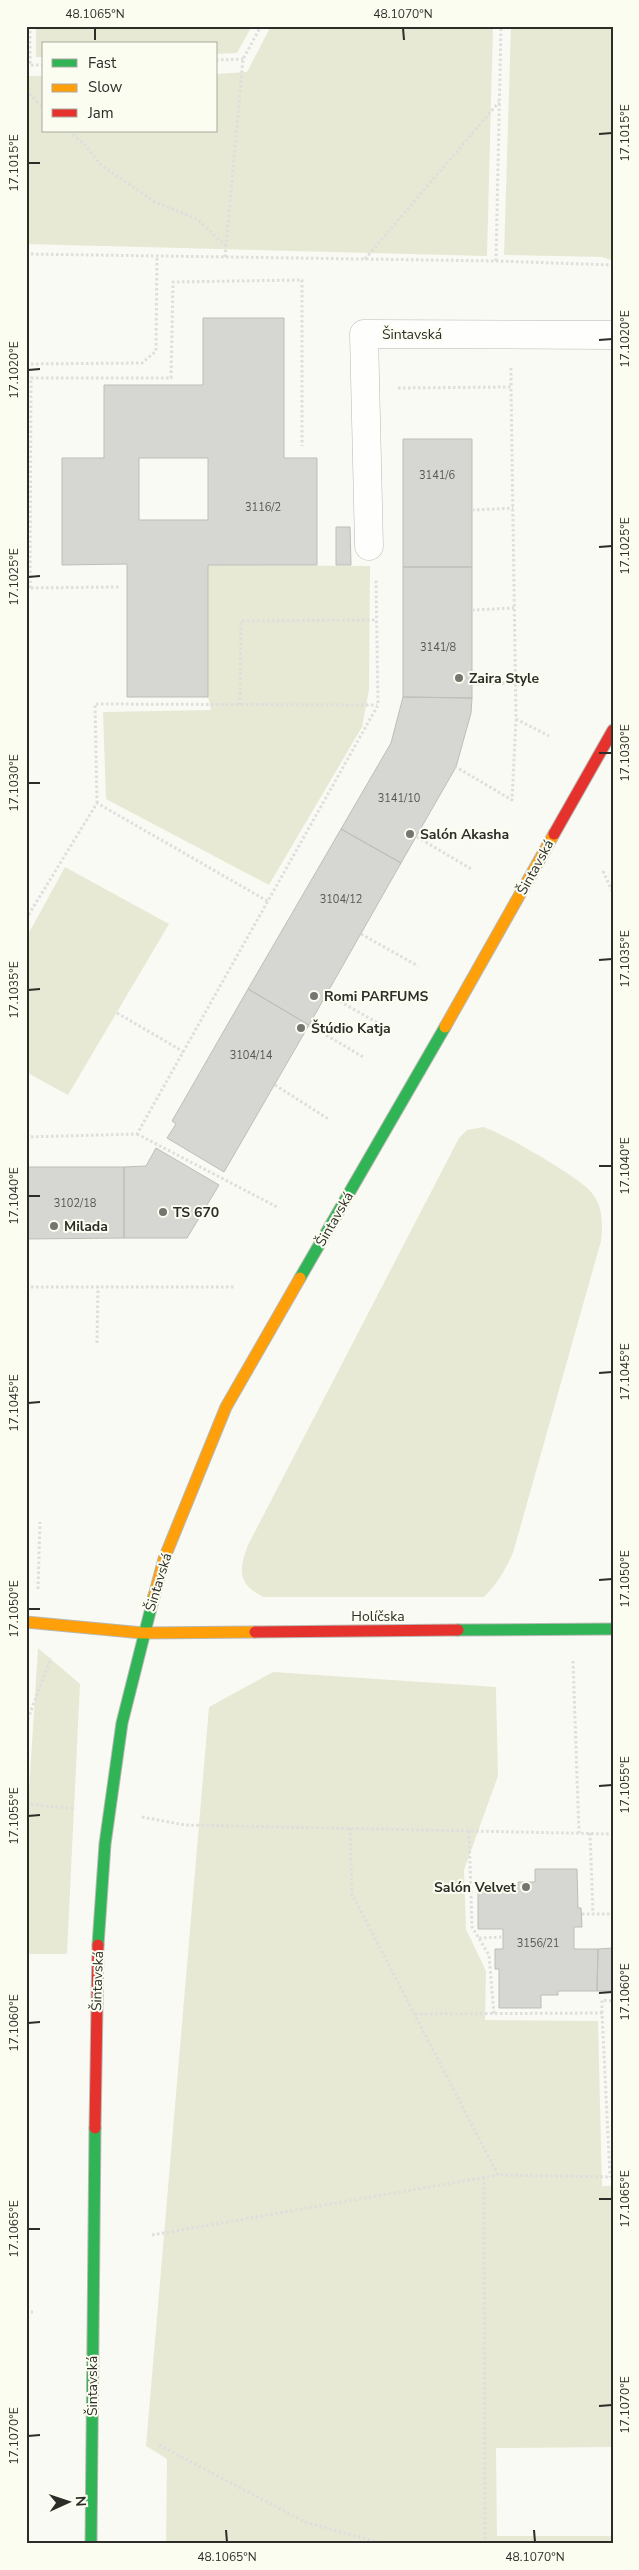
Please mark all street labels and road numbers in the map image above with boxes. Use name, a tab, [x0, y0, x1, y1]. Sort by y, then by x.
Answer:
street label: Šintavská	[382, 325, 442, 344]
street label: Šintavská	[513, 836, 558, 898]
street label: Šintavská	[311, 1188, 358, 1250]
street label: Šintavská	[141, 1551, 176, 1614]
street label: Holíčska	[351, 1607, 405, 1626]
street label: Šintavská	[87, 1951, 108, 2011]
street label: Šintavská	[83, 2356, 102, 2416]

